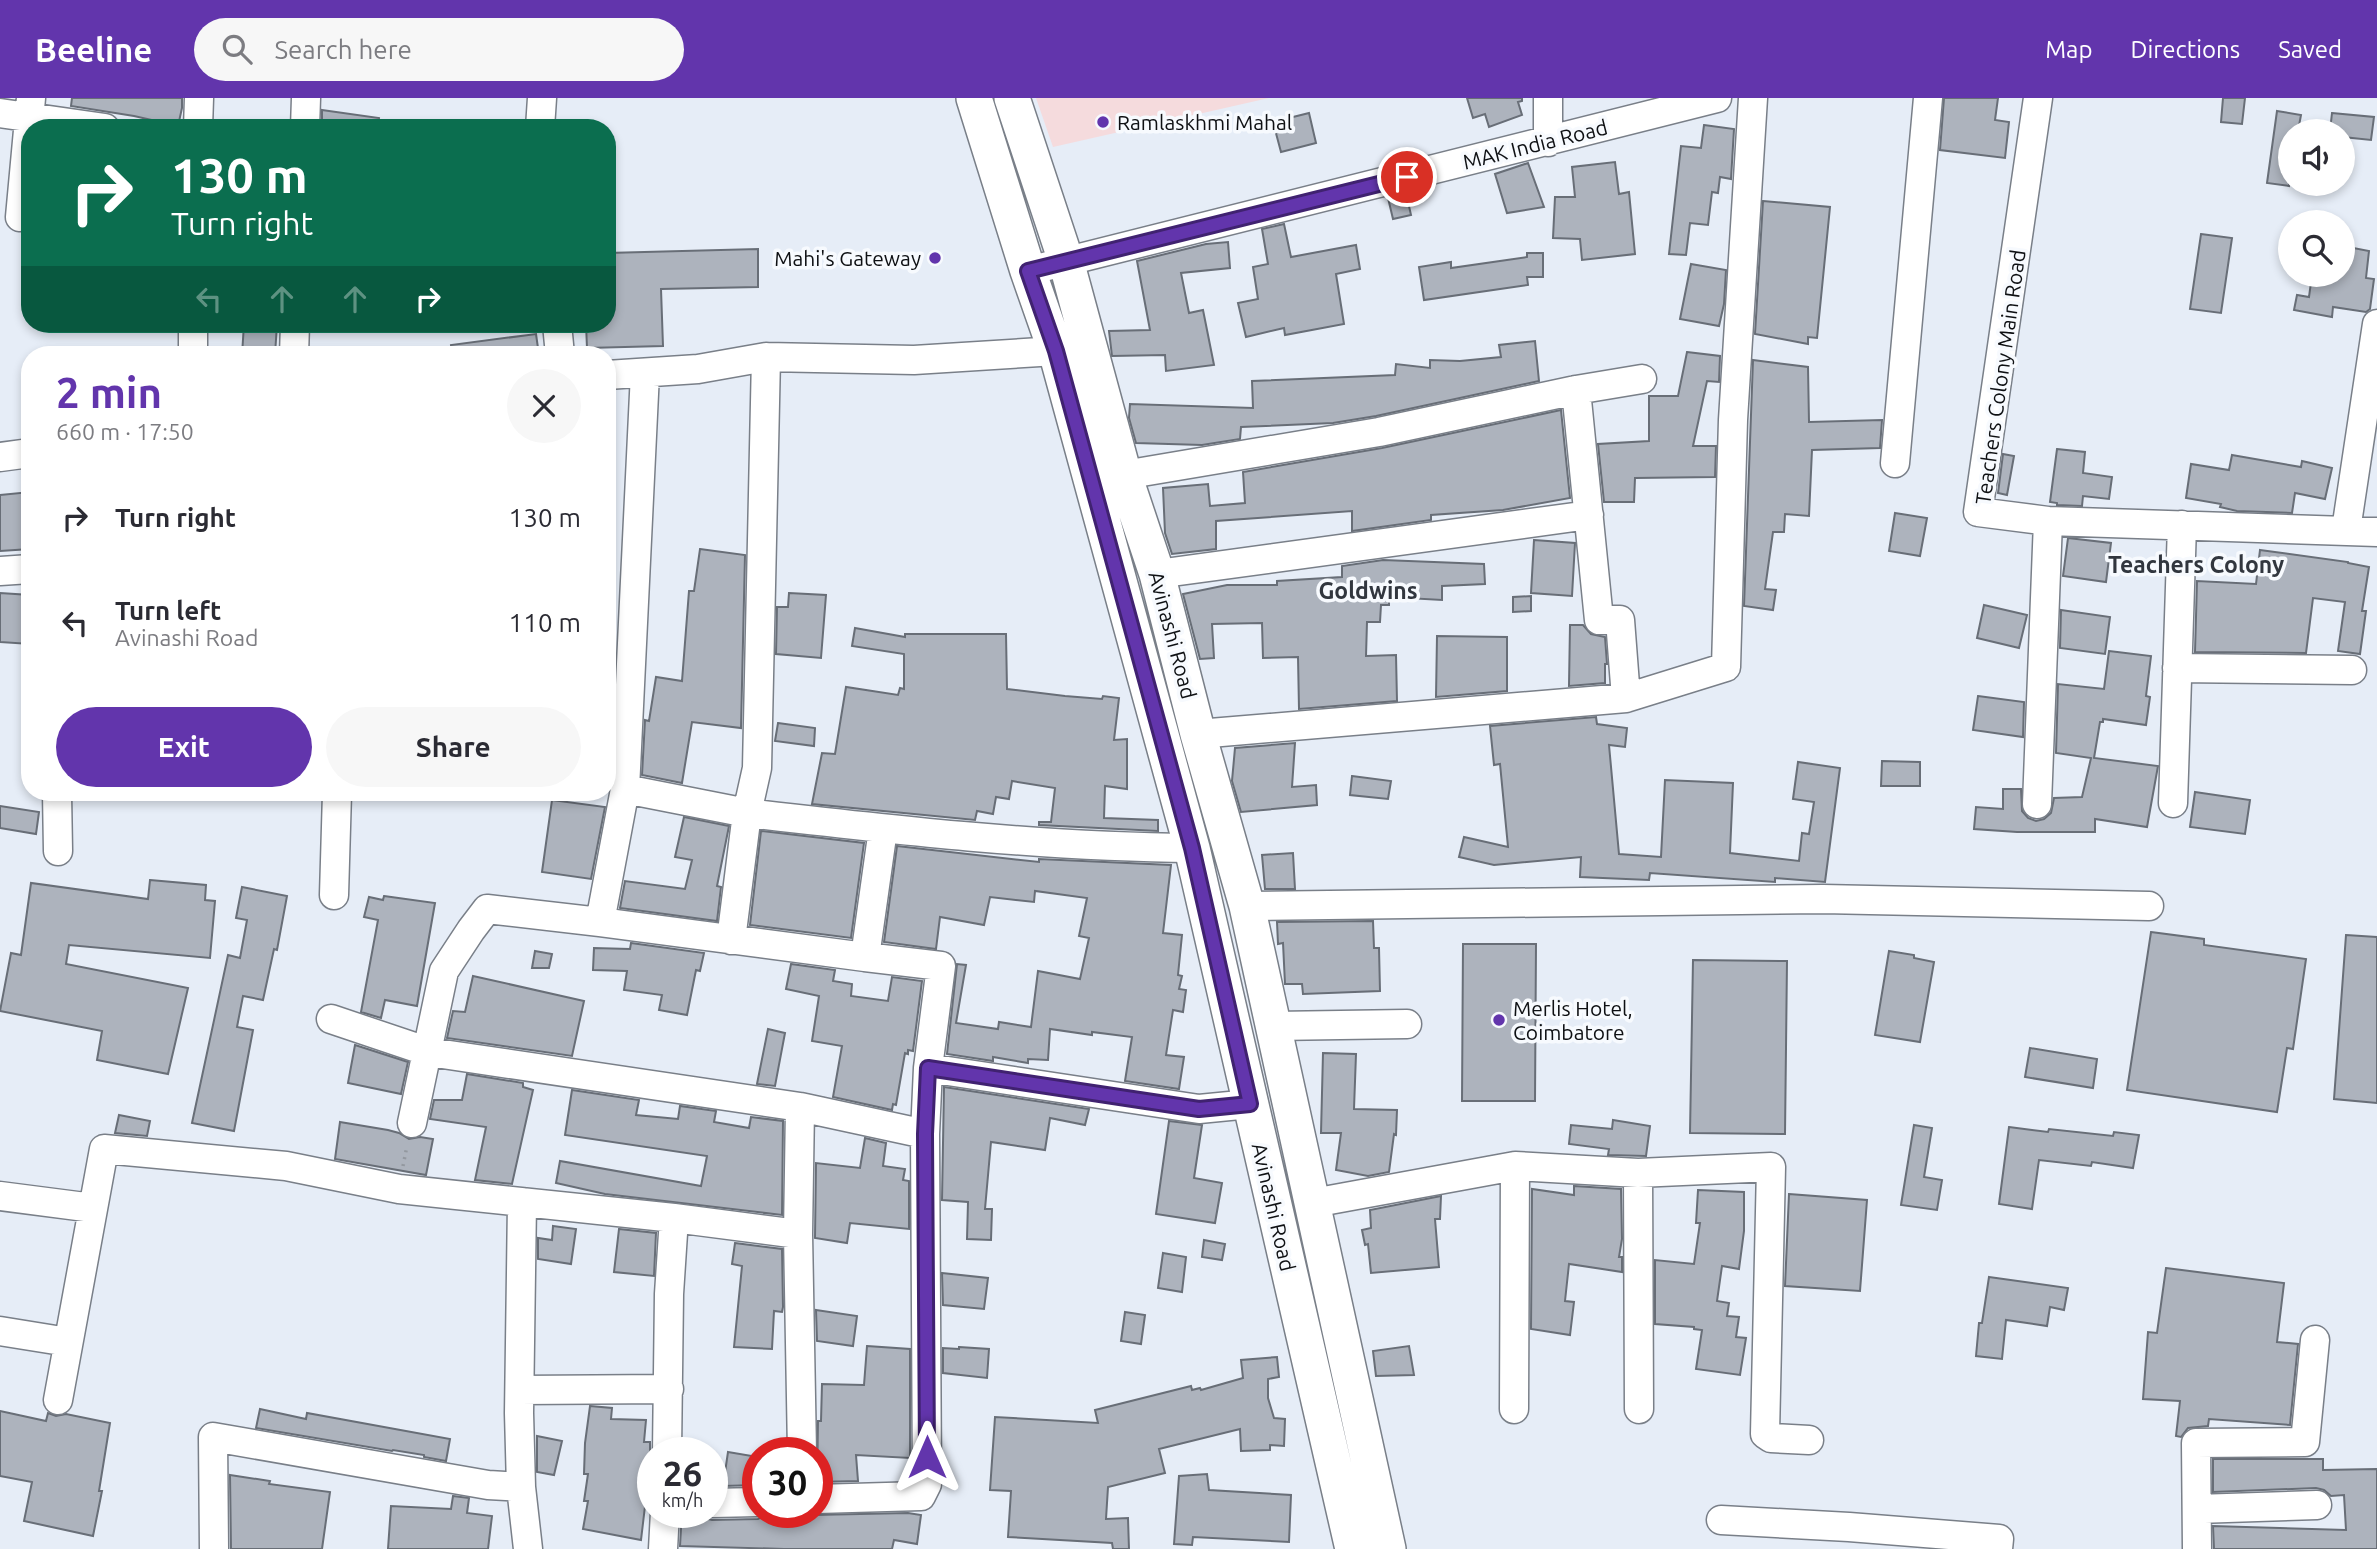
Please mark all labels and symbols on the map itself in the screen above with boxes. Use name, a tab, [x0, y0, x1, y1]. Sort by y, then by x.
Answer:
place label: Ramlaskhmi Mahal	[1117, 110, 1292, 134]
marker: Ramlaskhmi Mahal	[1095, 114, 1111, 130]
street label: MAK India Road	[1460, 114, 1610, 174]
pin	[1377, 147, 1437, 207]
place label: Mahi's Gateway	[774, 246, 921, 270]
street label: Teachers Colony Main Road	[1970, 248, 2030, 506]
marker: Mahi's Gateway	[927, 250, 943, 266]
district label: Teachers Colony	[2108, 552, 2284, 577]
street label: Avinashi Road	[1144, 569, 1202, 701]
district label: Goldwins	[1318, 578, 1418, 603]
place label: Merlis Hotel, Coimbatore	[1513, 996, 1633, 1044]
marker: Merlis Hotel, Coimbatore	[1491, 1012, 1507, 1028]
street label: Avinashi Road	[1248, 1141, 1300, 1273]
position arrow	[890, 1420, 964, 1494]
speed limit sign: 30	[742, 1437, 833, 1528]

